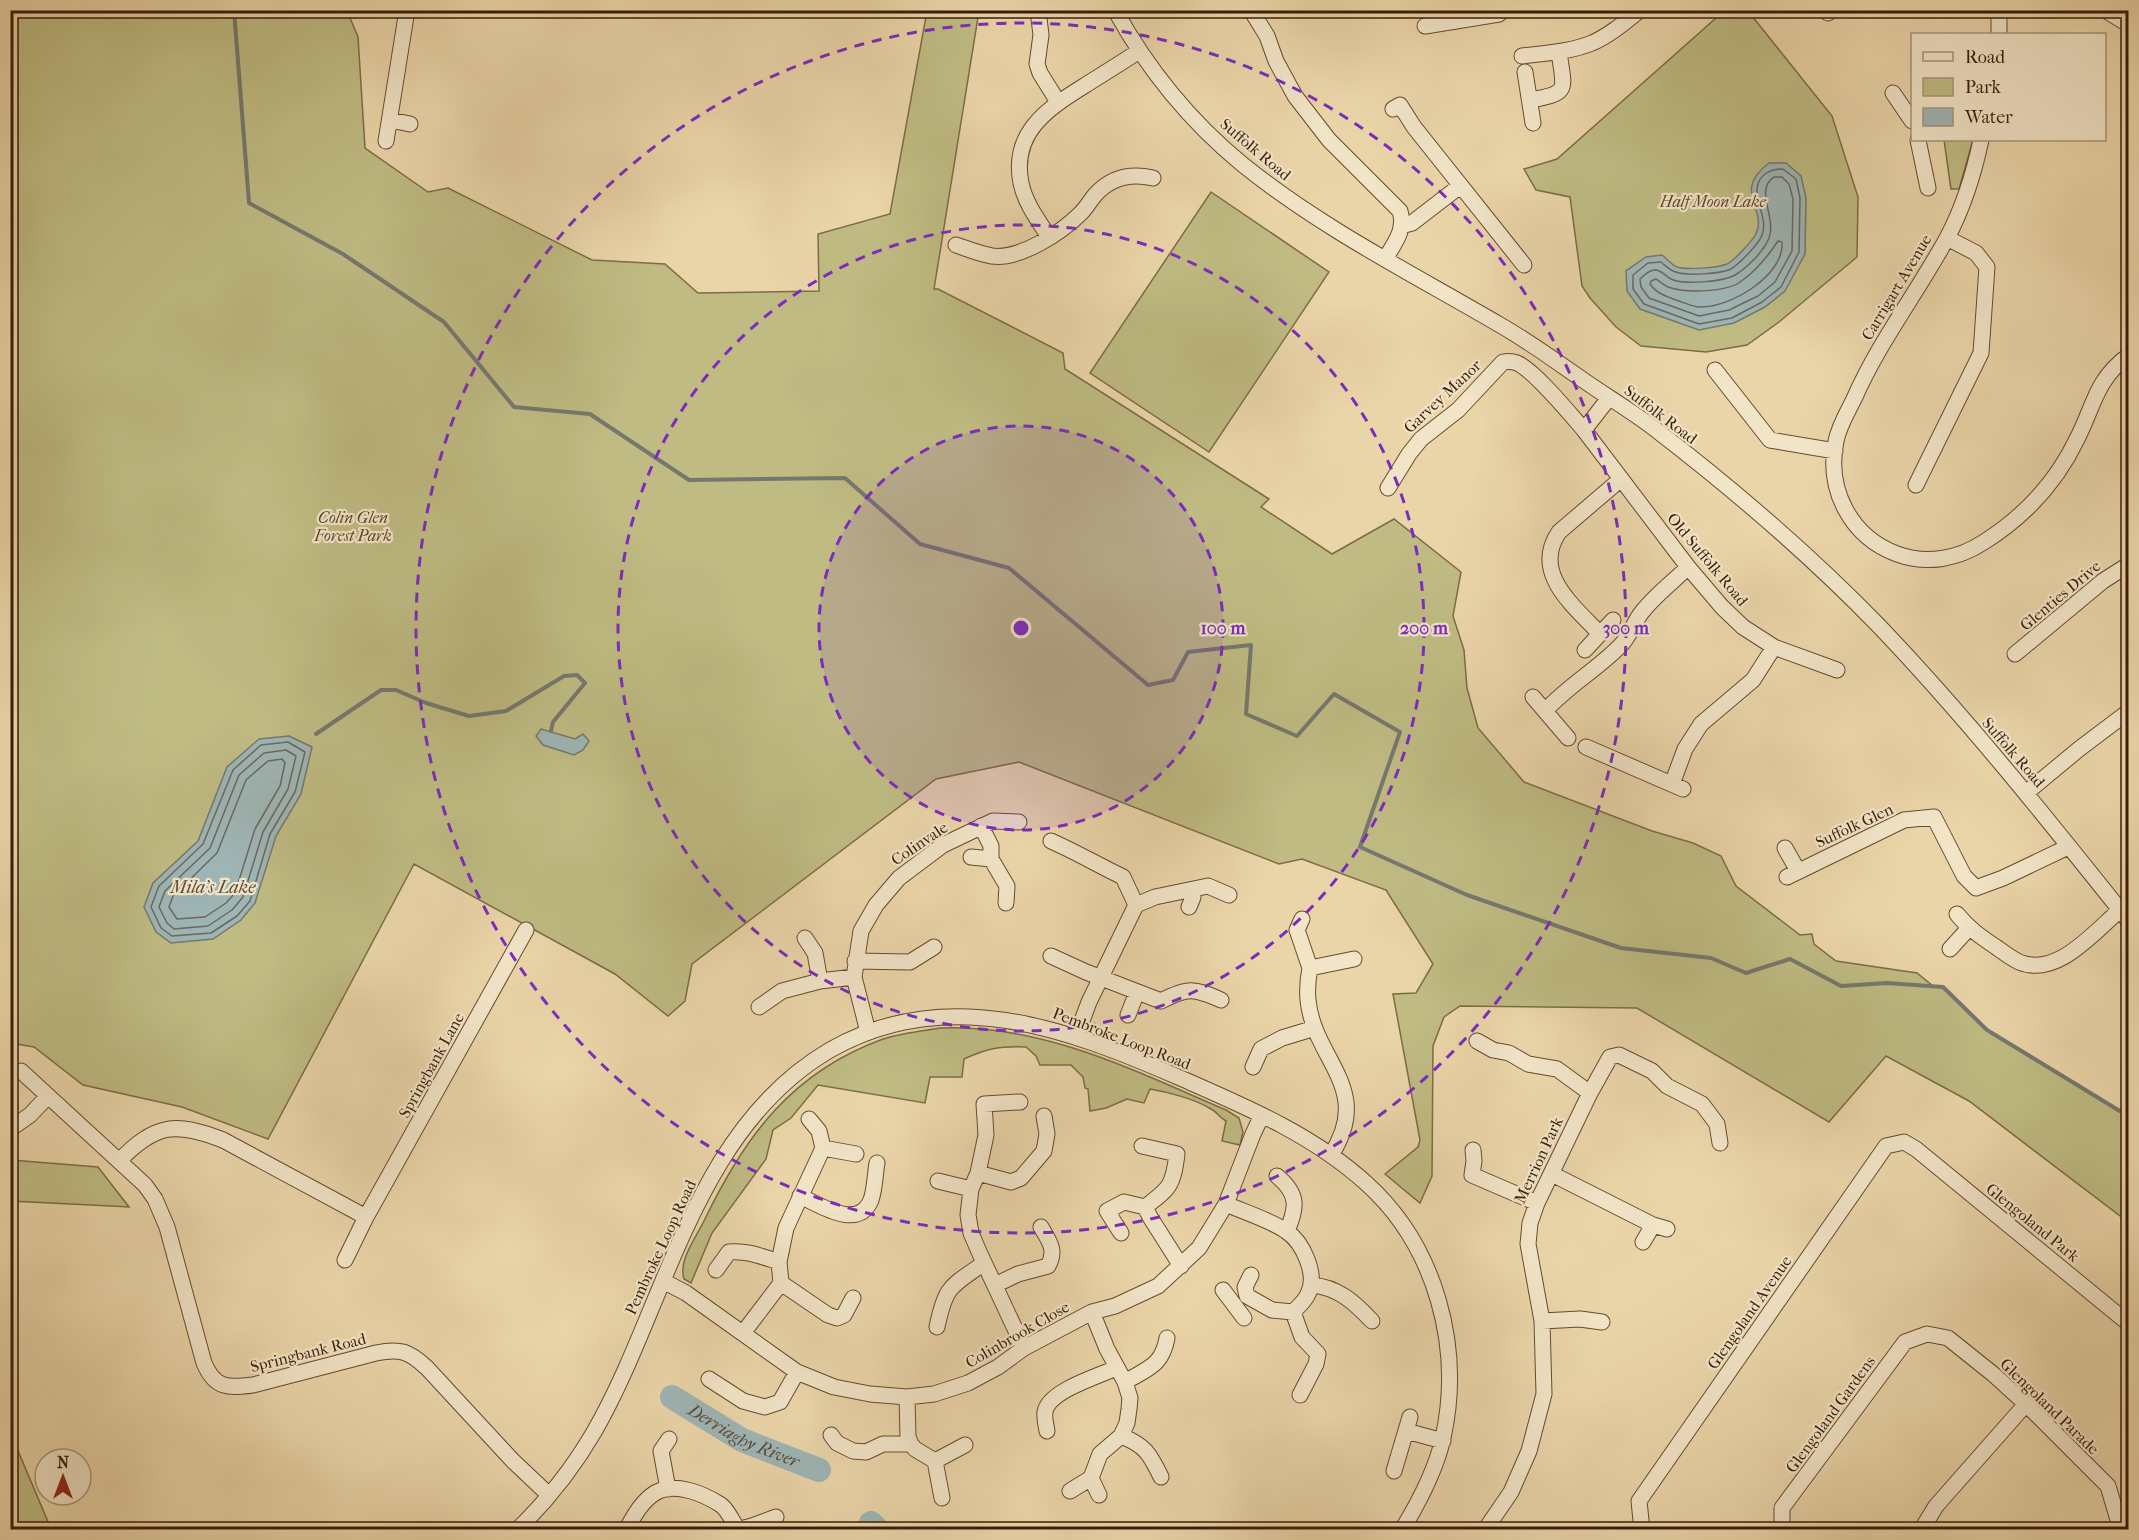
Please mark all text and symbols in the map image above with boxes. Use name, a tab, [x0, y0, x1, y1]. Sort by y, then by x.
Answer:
legend	[1911, 33, 2106, 141]
text: Road	[1965, 47, 2005, 68]
text: Park	[1965, 77, 2002, 98]
text: Water	[1964, 107, 2013, 128]
street label: Suffolk Road	[1216, 114, 1295, 185]
park label: Half Moon Lake	[1659, 192, 1767, 211]
street label: Carrigart Avenue	[1857, 231, 1936, 344]
street label: Garvey Manor	[1400, 356, 1485, 437]
street label: Suffolk Road	[1620, 381, 1701, 448]
park label: Colin Glen Forest Park	[313, 508, 392, 545]
street label: Old Suffolk Road	[1663, 509, 1752, 610]
street label: Glenties Drive	[2016, 556, 2105, 635]
centre of rings	[1011, 618, 1031, 638]
text: 100 m	[1200, 618, 1247, 639]
text: 200 m	[1400, 618, 1449, 639]
text: 300 m	[1603, 618, 1650, 639]
street label: Suffolk Road	[1978, 713, 2049, 791]
street label: Suffolk Glen	[1812, 799, 1897, 852]
street label: Colinvale	[887, 817, 951, 869]
water label: Mila's Lake	[169, 877, 256, 898]
street label: Pembroke Loop Road	[1050, 1003, 1194, 1074]
street label: Springbank Lane	[395, 1009, 468, 1121]
street label: Merrion Park	[1510, 1113, 1567, 1206]
street label: Pembroke Loop Road	[621, 1177, 700, 1318]
street label: Glengoland Park	[1982, 1179, 2084, 1266]
street label: Glengoland Avenue	[1703, 1252, 1796, 1373]
street label: Colinbrook Close	[962, 1297, 1073, 1372]
street label: Springbank Road	[248, 1329, 368, 1376]
street label: Glengoland Gardens	[1782, 1352, 1879, 1476]
street label: Glengoland Parade	[1996, 1354, 2103, 1458]
water label: Derriaghy River	[683, 1399, 804, 1473]
north arrow	[33, 1447, 93, 1507]
text: N	[57, 1453, 70, 1472]

